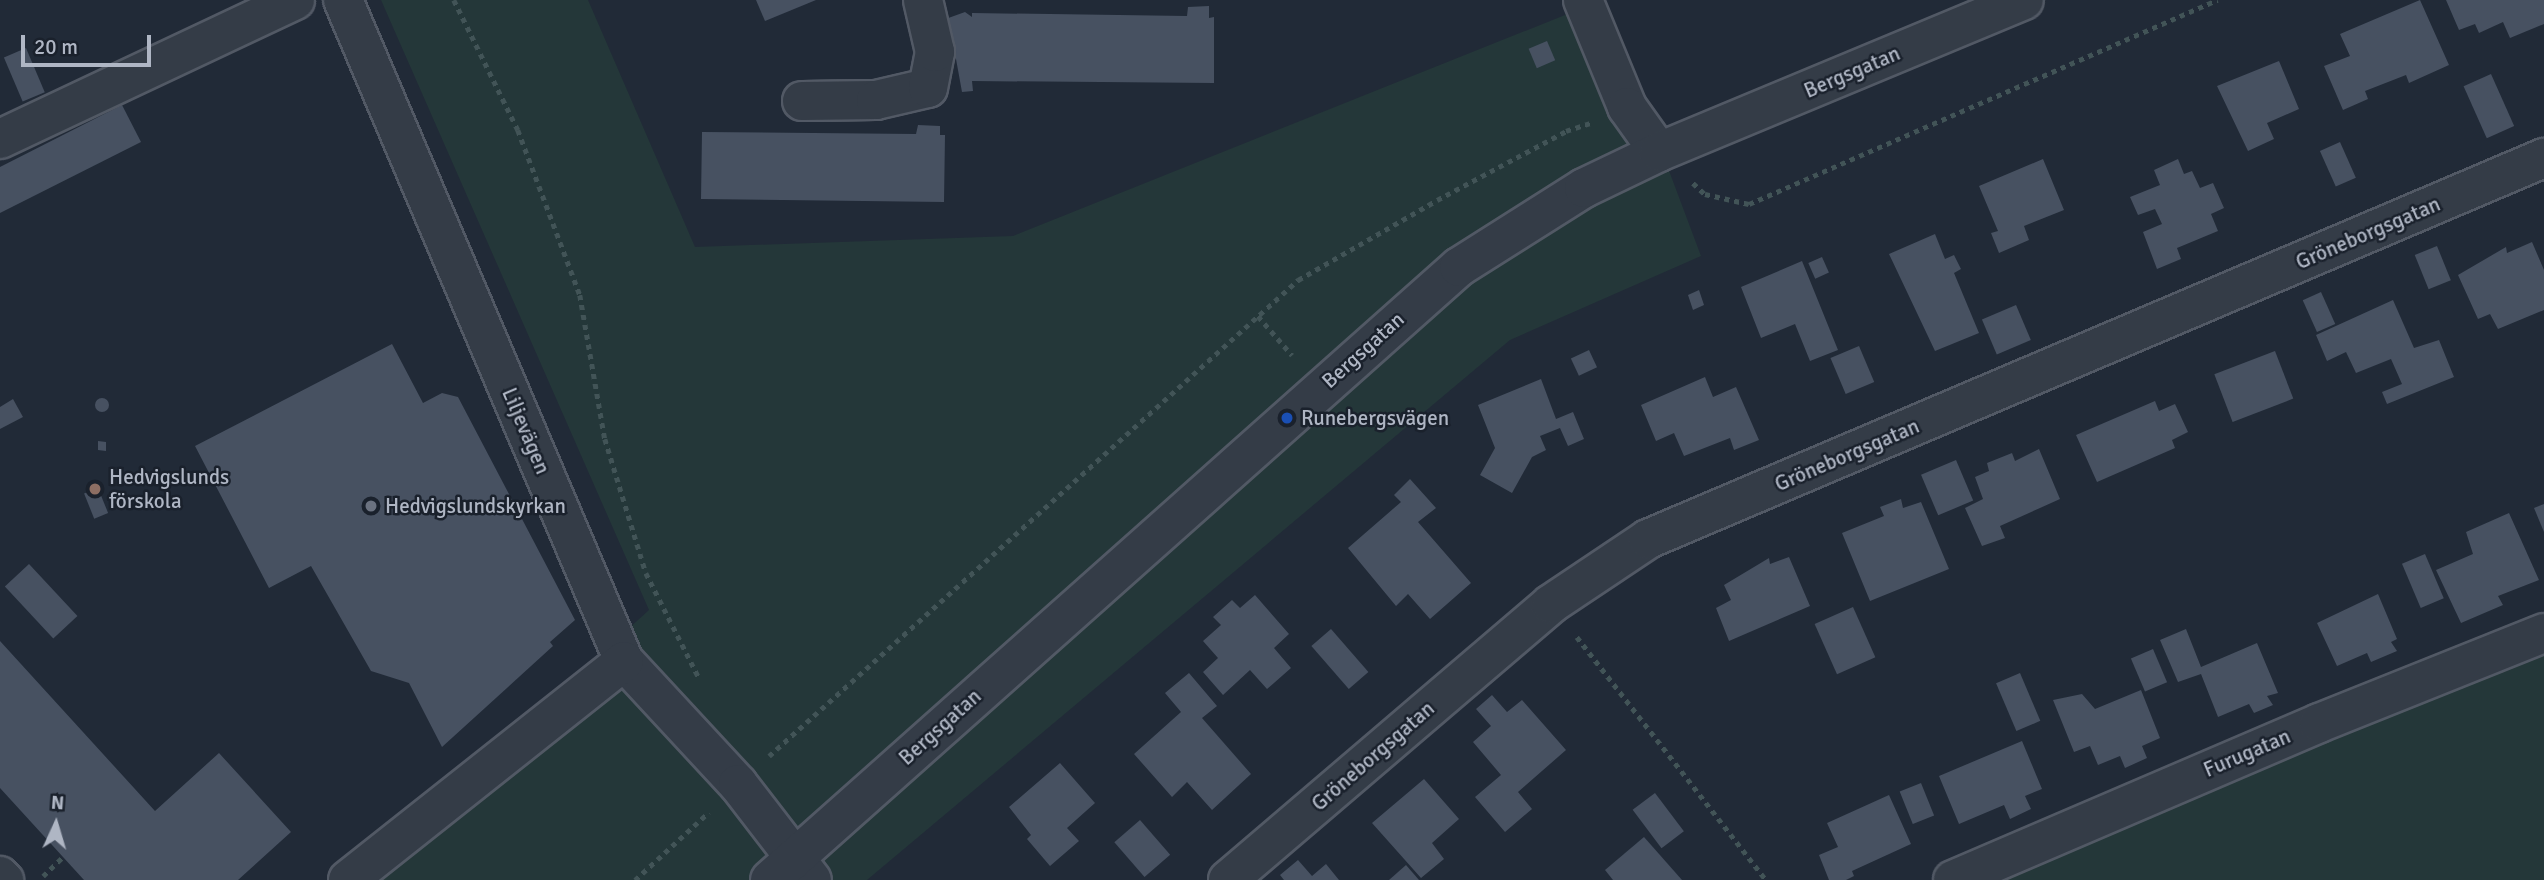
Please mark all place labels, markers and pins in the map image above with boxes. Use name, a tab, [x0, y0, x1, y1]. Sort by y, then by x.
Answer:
place label: Runebergsvägen	[1301, 405, 1449, 431]
marker: Runebergsvägen	[1279, 410, 1295, 426]
place label: Hedvigslunds förskola	[109, 464, 229, 514]
marker: Hedvigslunds förskola	[87, 481, 103, 497]
place label: Hedvigslundskyrkan	[385, 493, 566, 519]
marker: Hedvigslundskyrkan	[363, 498, 379, 514]

